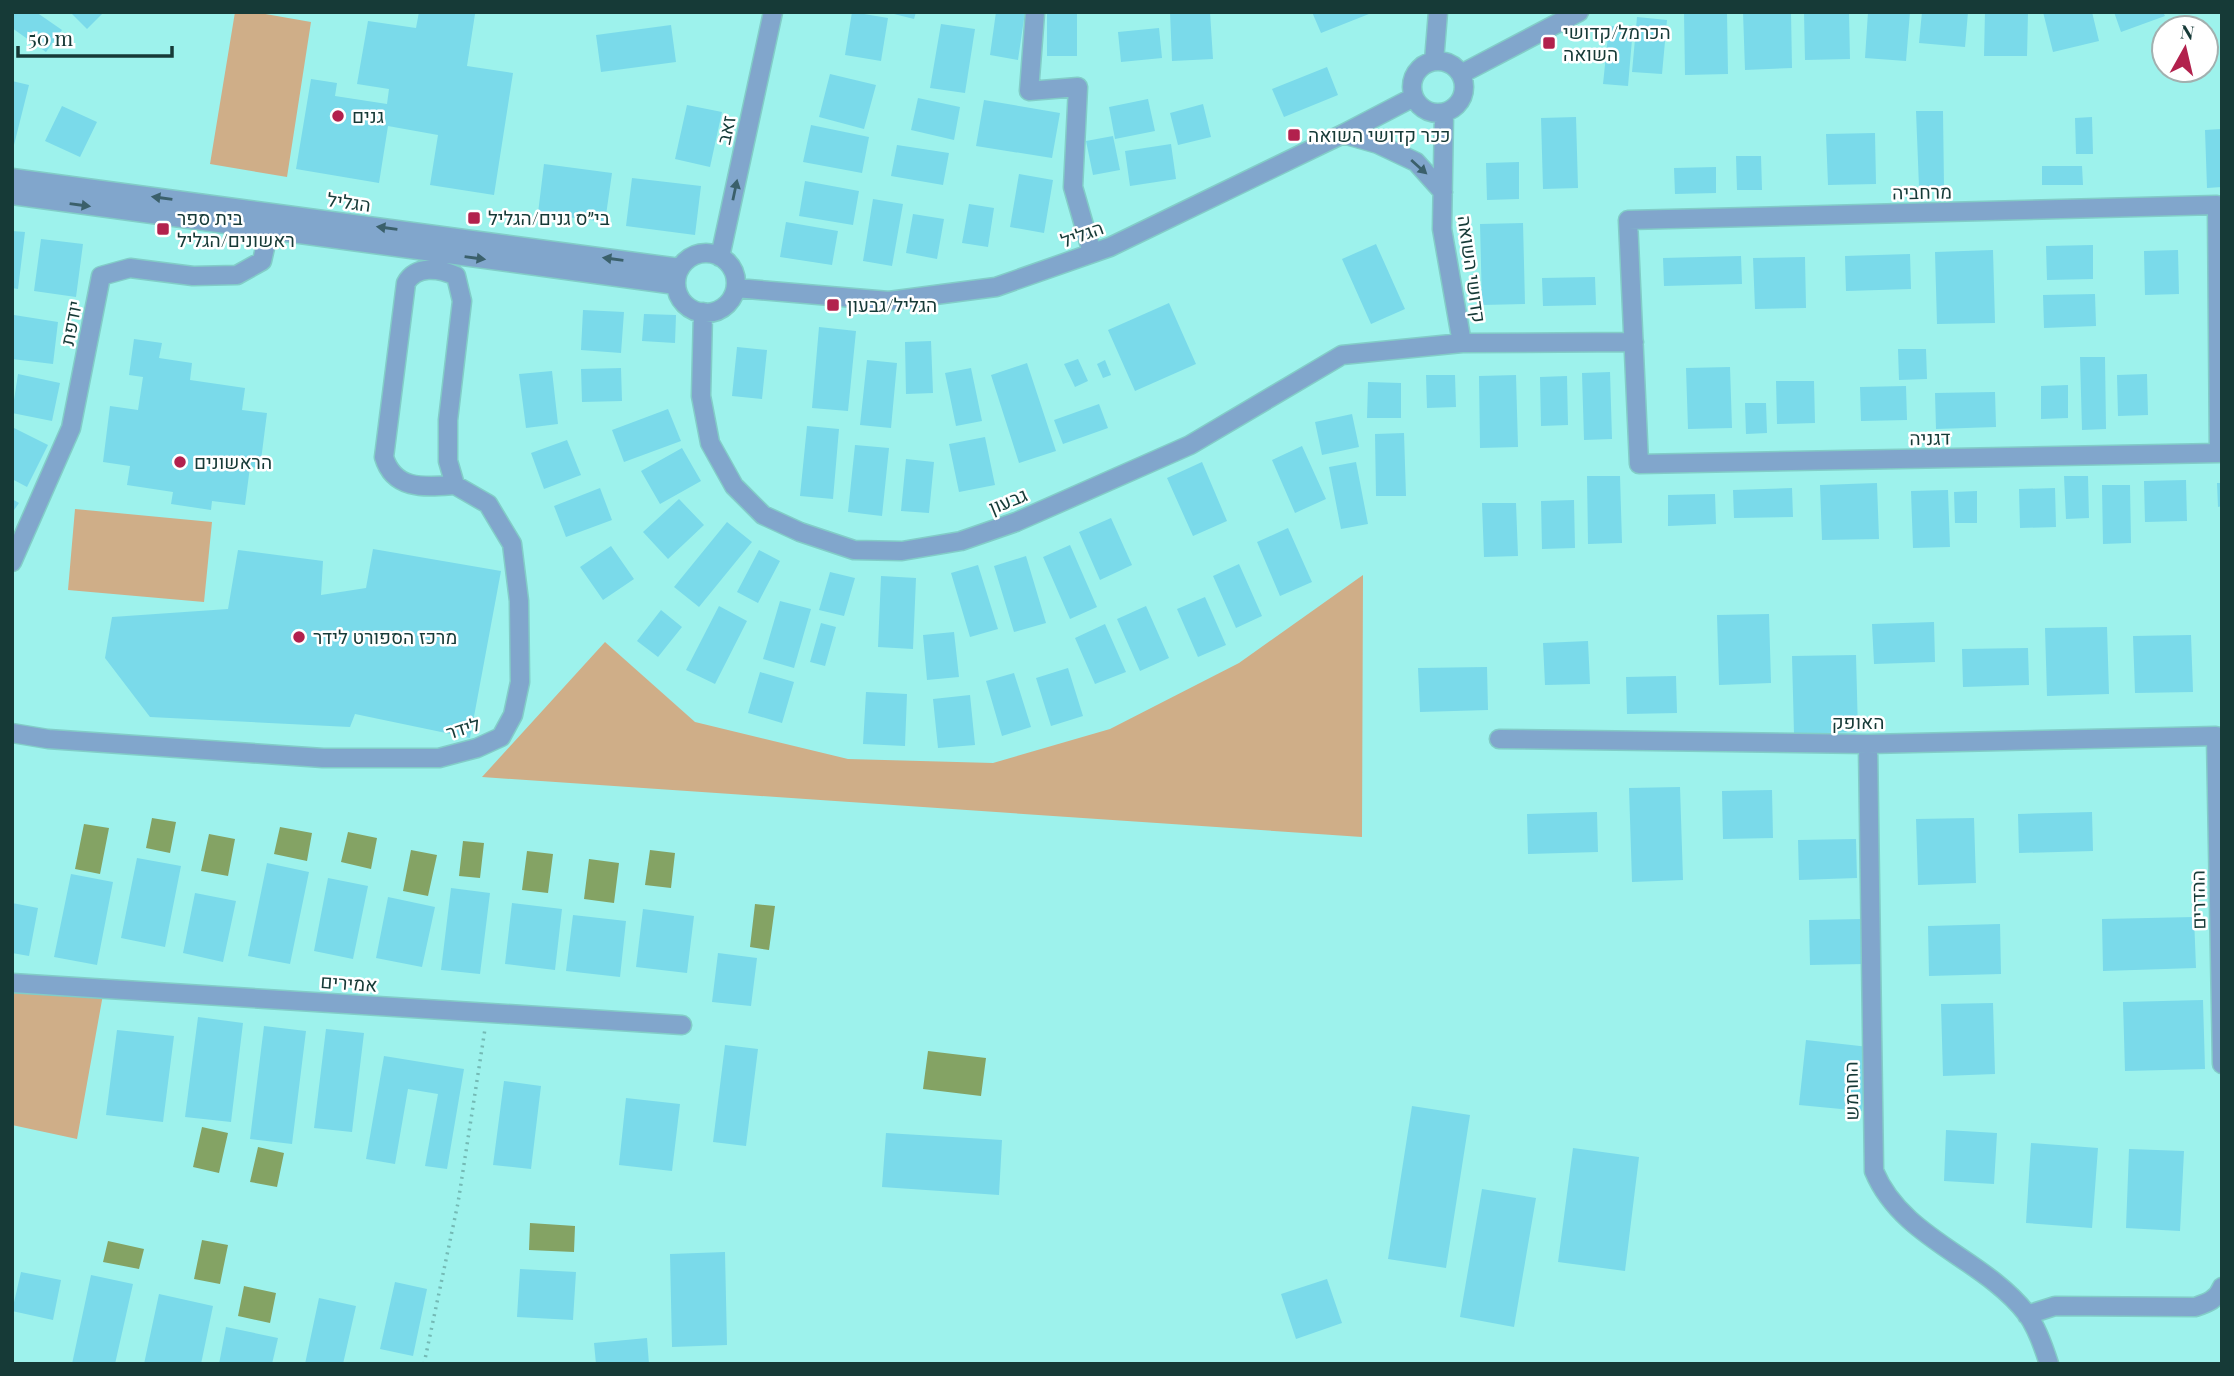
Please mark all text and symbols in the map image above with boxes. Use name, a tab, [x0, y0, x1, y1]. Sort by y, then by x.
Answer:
scale bar	[18, 14, 172, 58]
north arrow	[2150, 14, 2220, 84]
text: N	[2179, 17, 2196, 45]
place label: הכרמל/קדושי השואה	[1563, 18, 1671, 66]
text: 50 m	[28, 23, 74, 51]
marker: הכרמל/קדושי השואה	[1541, 35, 1557, 51]
place label: גנים	[352, 102, 384, 128]
marker: גנים	[330, 108, 346, 124]
street label: זאב	[709, 113, 741, 147]
place label: ככר קדושי השואה	[1308, 121, 1451, 147]
marker: ככר קדושי השואה	[1286, 127, 1302, 143]
one-way arrow	[1410, 159, 1428, 175]
street label: מרחביה	[1892, 177, 1952, 205]
one-way arrow	[729, 179, 740, 201]
street label: הגליל	[326, 185, 373, 217]
one-way arrow	[150, 192, 172, 203]
one-way arrow	[69, 199, 91, 210]
place label: בית ספר ראשונים/הגליל	[177, 204, 295, 252]
place label: בי״ס גנים/הגליל	[488, 204, 610, 230]
marker: בי״ס גנים/הגליל	[466, 210, 482, 226]
street label: הגליל	[1057, 213, 1107, 253]
street label: קדושי השואה	[1453, 214, 1493, 324]
marker: בית ספר ראשונים/הגליל	[155, 221, 171, 237]
one-way arrow	[376, 223, 398, 234]
one-way arrow	[464, 252, 486, 263]
one-way arrow	[601, 253, 623, 264]
place label: הגליל/גבעון	[847, 291, 937, 317]
marker: הגליל/גבעון	[825, 297, 841, 313]
street label: יודפת	[53, 298, 87, 347]
street label: דגניה	[1909, 424, 1951, 450]
place label: הראשונים	[194, 448, 272, 474]
marker: הראשונים	[172, 454, 188, 470]
street label: גבעון	[984, 481, 1031, 520]
place label: מרכז הספורט לידר	[313, 623, 457, 649]
marker: מרכז הספורט לידר	[291, 629, 307, 645]
street label: האופק	[1832, 708, 1884, 734]
street label: לידר	[442, 709, 483, 745]
street label: ההדרים	[2183, 870, 2211, 930]
street label: אמירים	[320, 967, 378, 997]
street label: החרמש	[1836, 1061, 1864, 1121]

